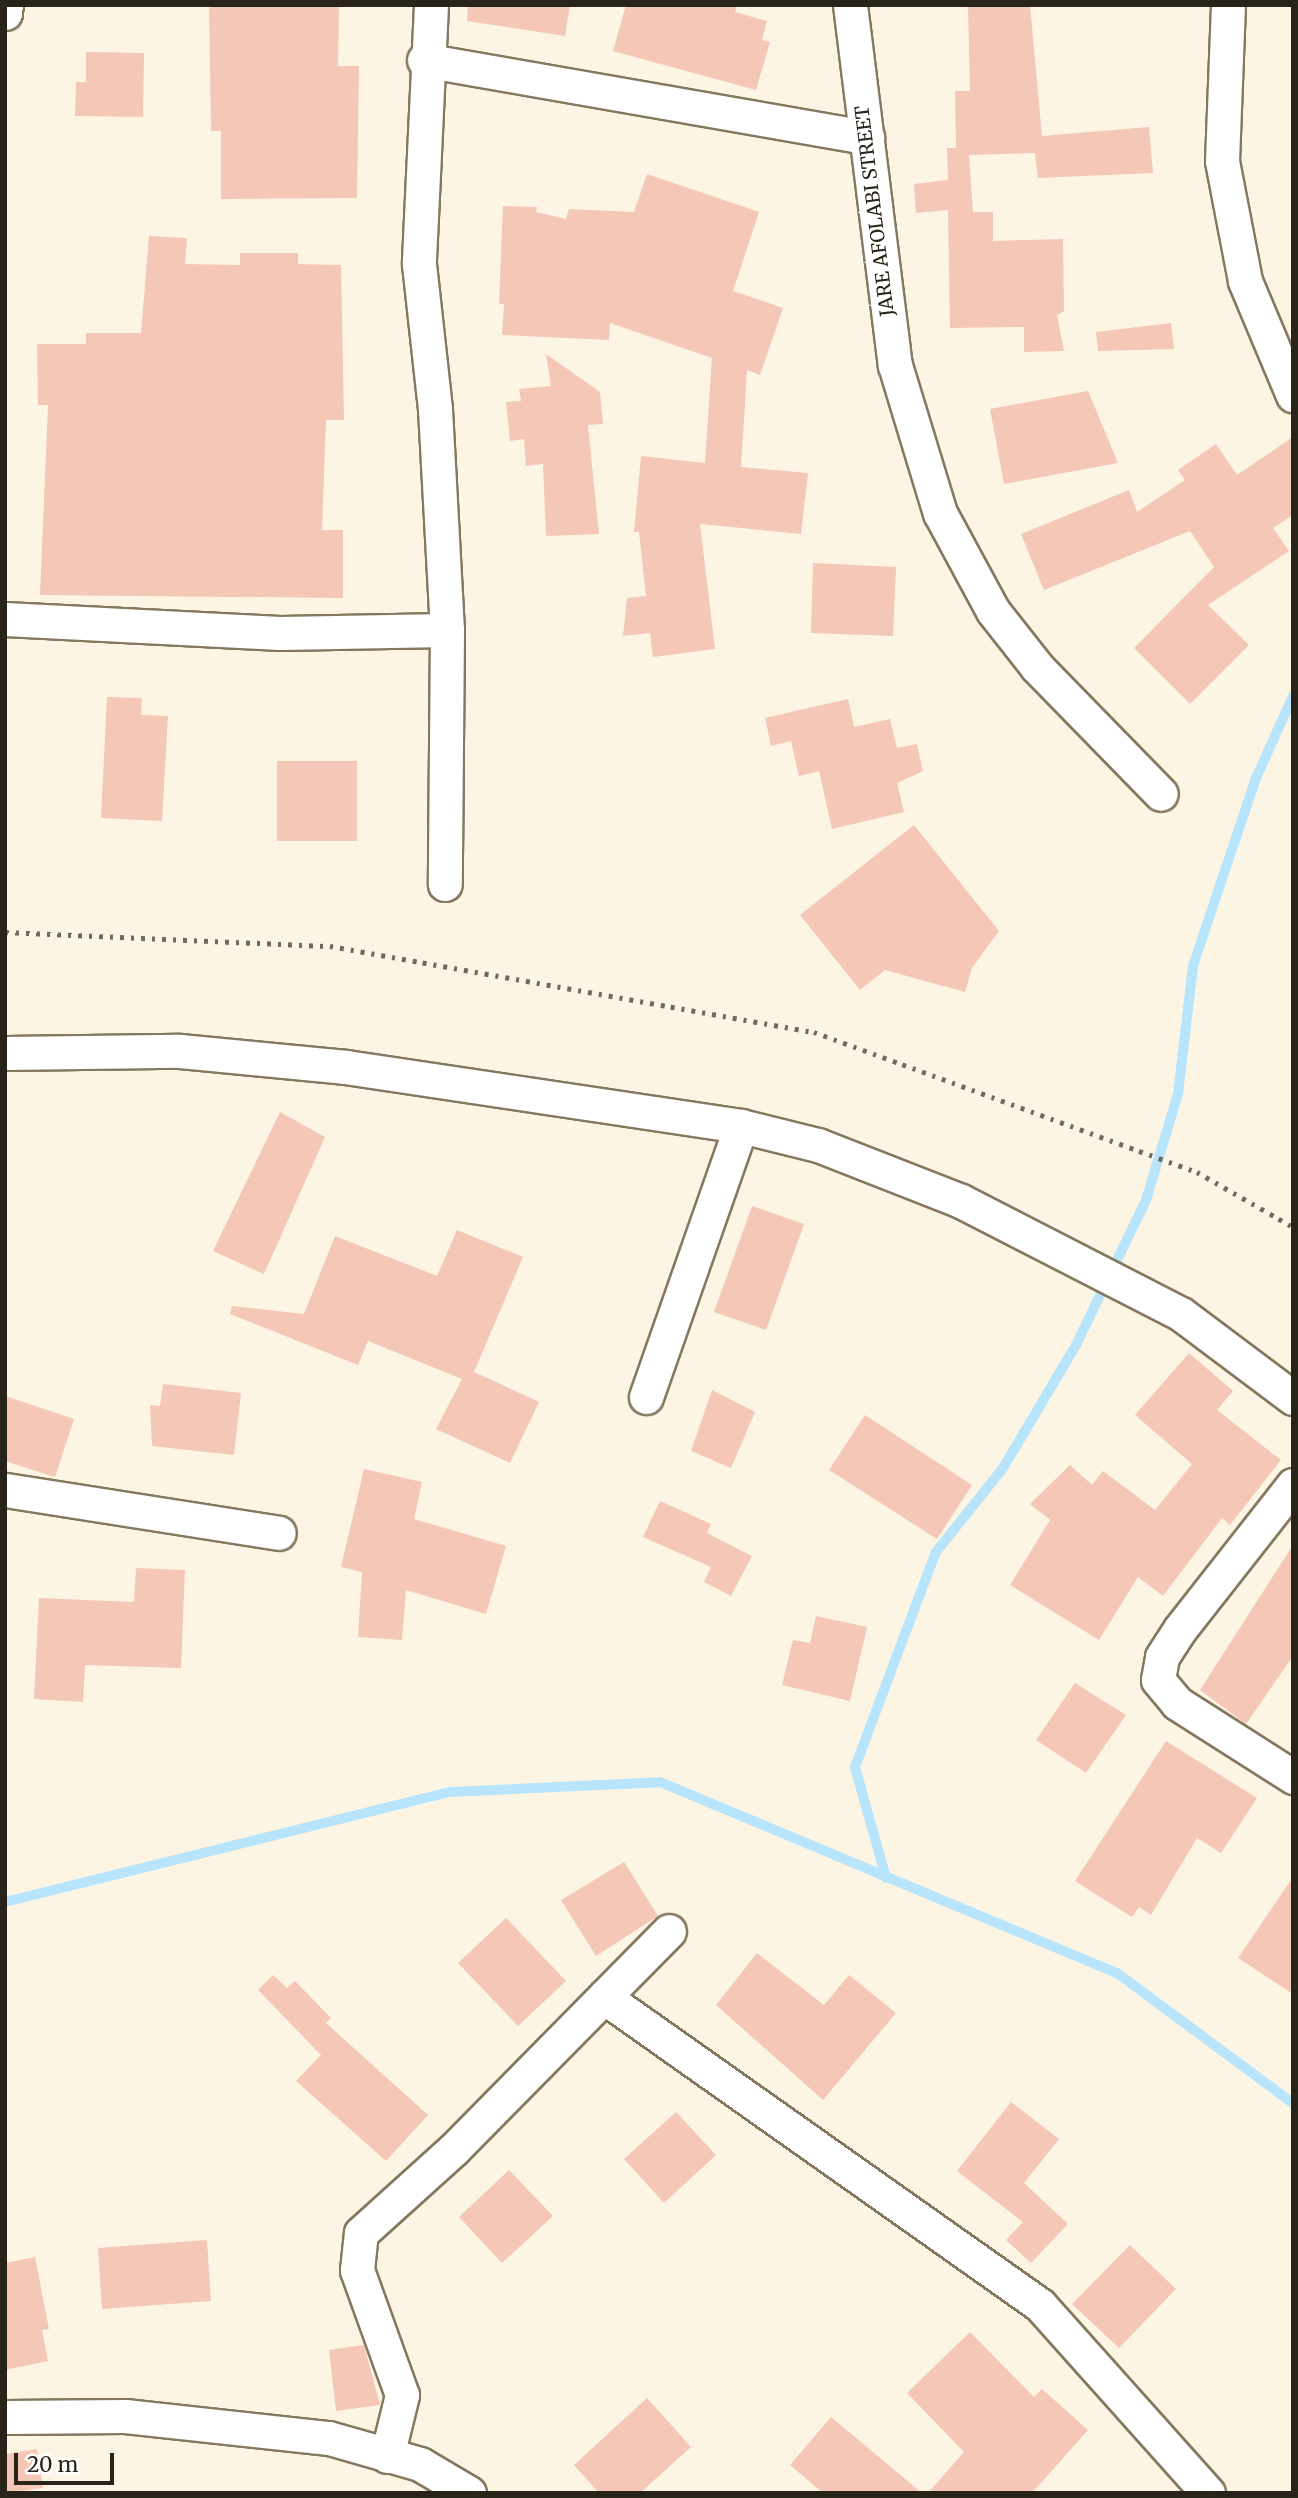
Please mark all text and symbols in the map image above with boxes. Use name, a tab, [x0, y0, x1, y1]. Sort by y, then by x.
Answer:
street label: JARE AFOLABI STREET	[851, 104, 899, 318]
scale bar	[18, 2438, 117, 2482]
text: 20 m	[27, 2451, 78, 2478]

